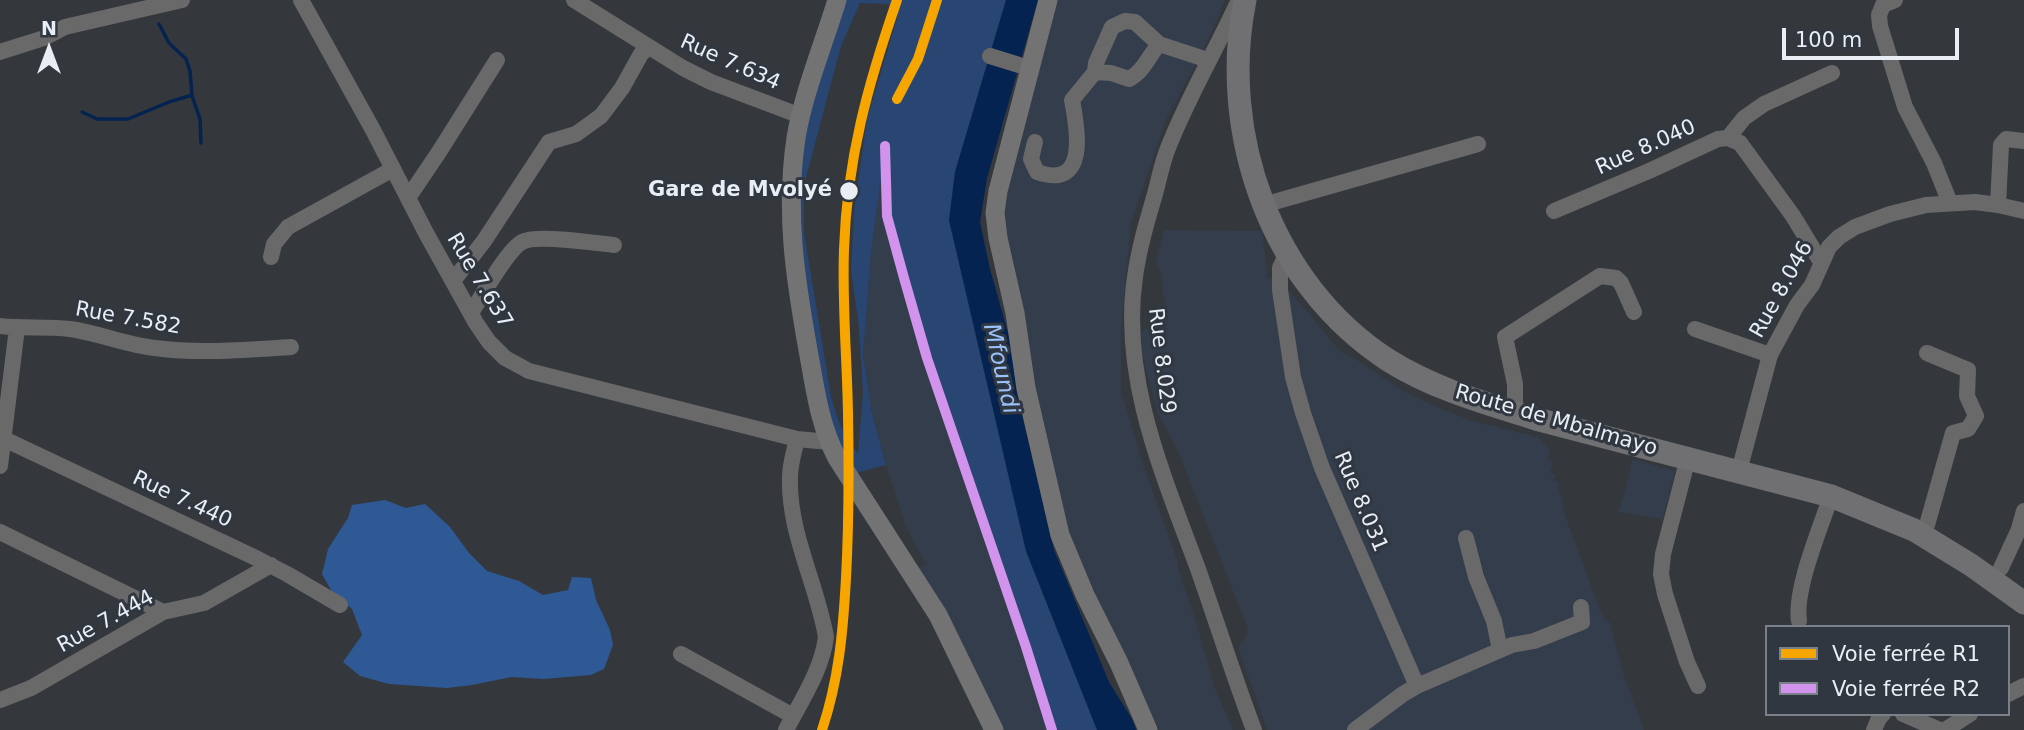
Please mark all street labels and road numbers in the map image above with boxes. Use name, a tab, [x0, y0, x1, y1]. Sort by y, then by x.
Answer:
street label: Rue 7.634	[676, 30, 784, 96]
street label: Rue 8.040	[1592, 115, 1700, 181]
street label: Rue 7.637	[441, 229, 517, 333]
street label: Rue 8.046	[1745, 237, 1819, 343]
street label: Rue 7.582	[73, 297, 183, 341]
street label: Rue 8.029	[1142, 307, 1180, 415]
street label: Route de Mbalmayo	[1452, 380, 1660, 462]
street label: Rue 8.031	[1328, 448, 1392, 556]
street label: Rue 7.440	[128, 466, 236, 534]
street label: Rue 7.444	[53, 585, 159, 659]

